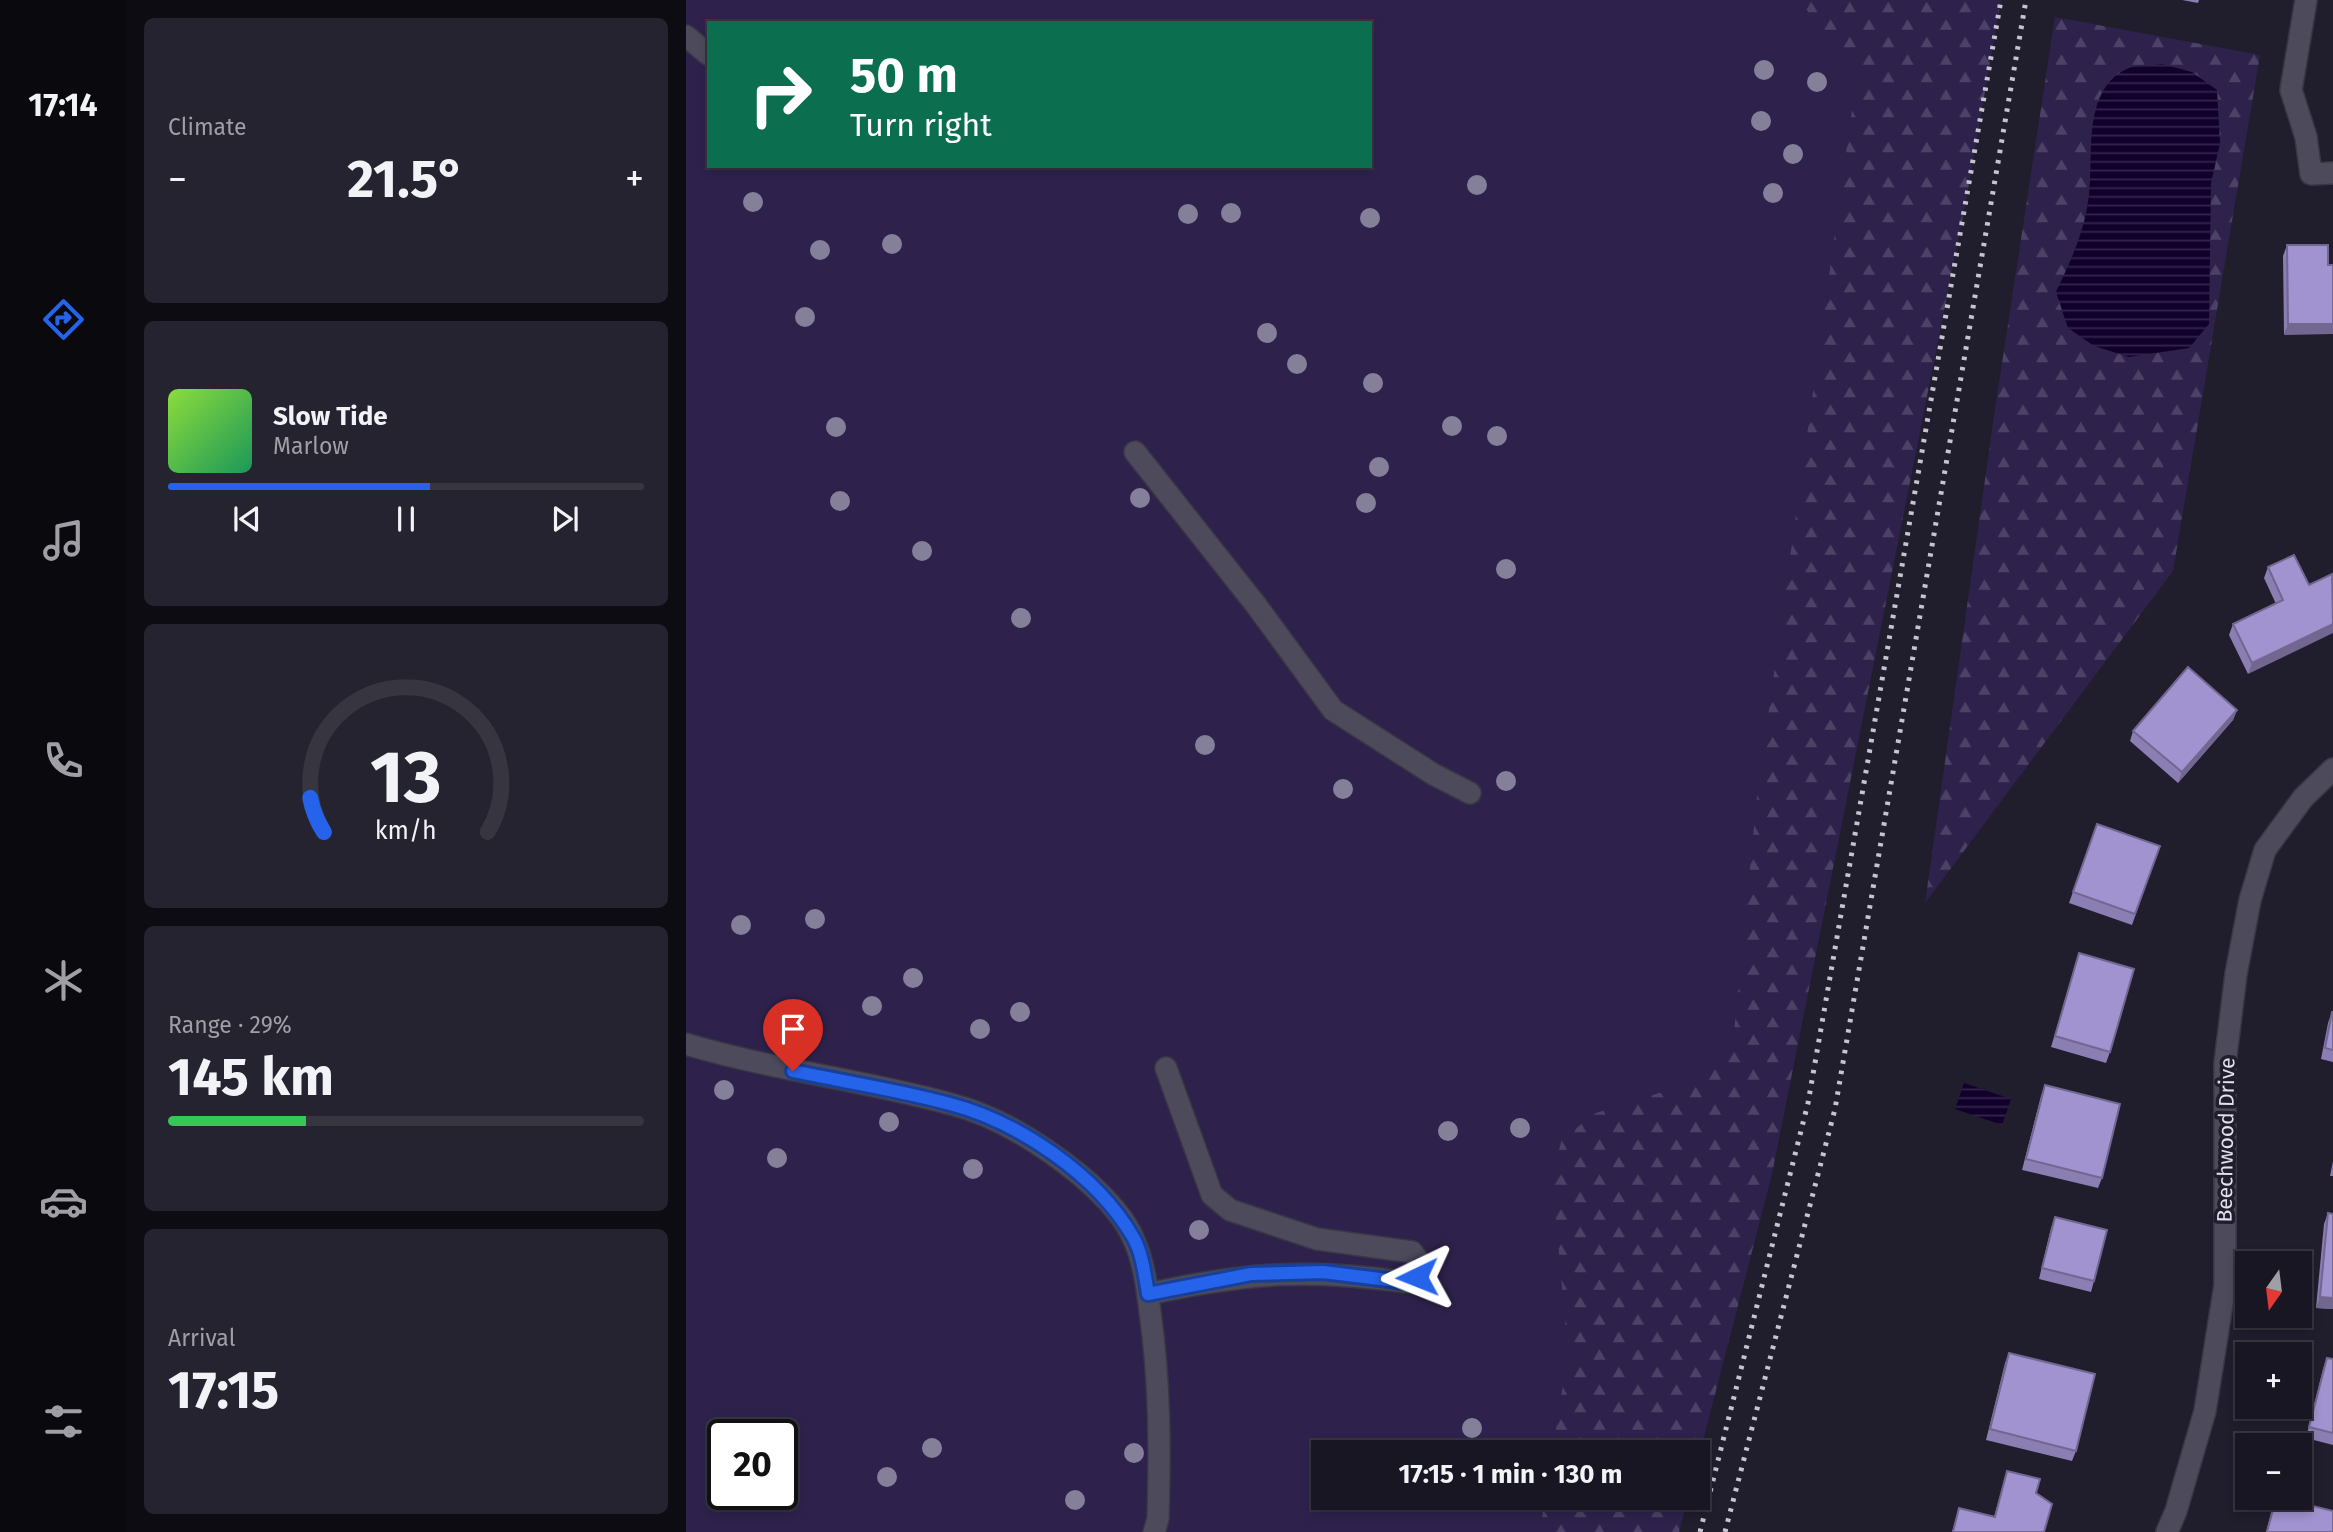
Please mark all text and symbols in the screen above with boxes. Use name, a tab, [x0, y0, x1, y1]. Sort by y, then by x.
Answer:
text: 50 m	[850, 46, 958, 105]
icon: right	[735, 49, 826, 140]
text: 17:14	[28, 86, 98, 124]
text: Turn right	[850, 106, 992, 144]
text: Climate	[168, 113, 247, 141]
text: 21.5°	[347, 148, 465, 211]
text: −	[168, 156, 187, 202]
text: +	[625, 156, 644, 202]
icon: directions	[39, 295, 88, 344]
text: Slow Tide	[273, 401, 388, 432]
text: Marlow	[273, 432, 349, 460]
icon: previous	[228, 500, 266, 538]
icon: pause	[387, 500, 425, 538]
icon: next	[546, 500, 584, 538]
icon: music	[39, 516, 88, 565]
text: 13	[370, 734, 442, 821]
icon: phone	[39, 736, 88, 785]
text: km/h	[375, 816, 437, 846]
icon: climate	[39, 956, 88, 1005]
pin	[763, 999, 823, 1071]
icon: arrive	[774, 1010, 812, 1048]
text: Range · 29%	[168, 1011, 292, 1039]
text: 145 km	[168, 1046, 334, 1109]
street label: Beechwood Drive	[2212, 1057, 2240, 1223]
icon: car	[39, 1177, 88, 1226]
position arrow	[1380, 1240, 1454, 1314]
north arrow	[2235, 1251, 2312, 1328]
map controls	[2235, 1251, 2312, 1510]
text: Arrival	[168, 1324, 235, 1352]
button: +	[2235, 1342, 2312, 1419]
text: 17:15	[168, 1359, 279, 1422]
icon: filters	[39, 1397, 88, 1446]
speed limit sign: 20	[707, 1419, 798, 1510]
button: −	[2235, 1433, 2312, 1510]
text: 17:15 · 1 min · 130 m	[1398, 1459, 1623, 1490]

